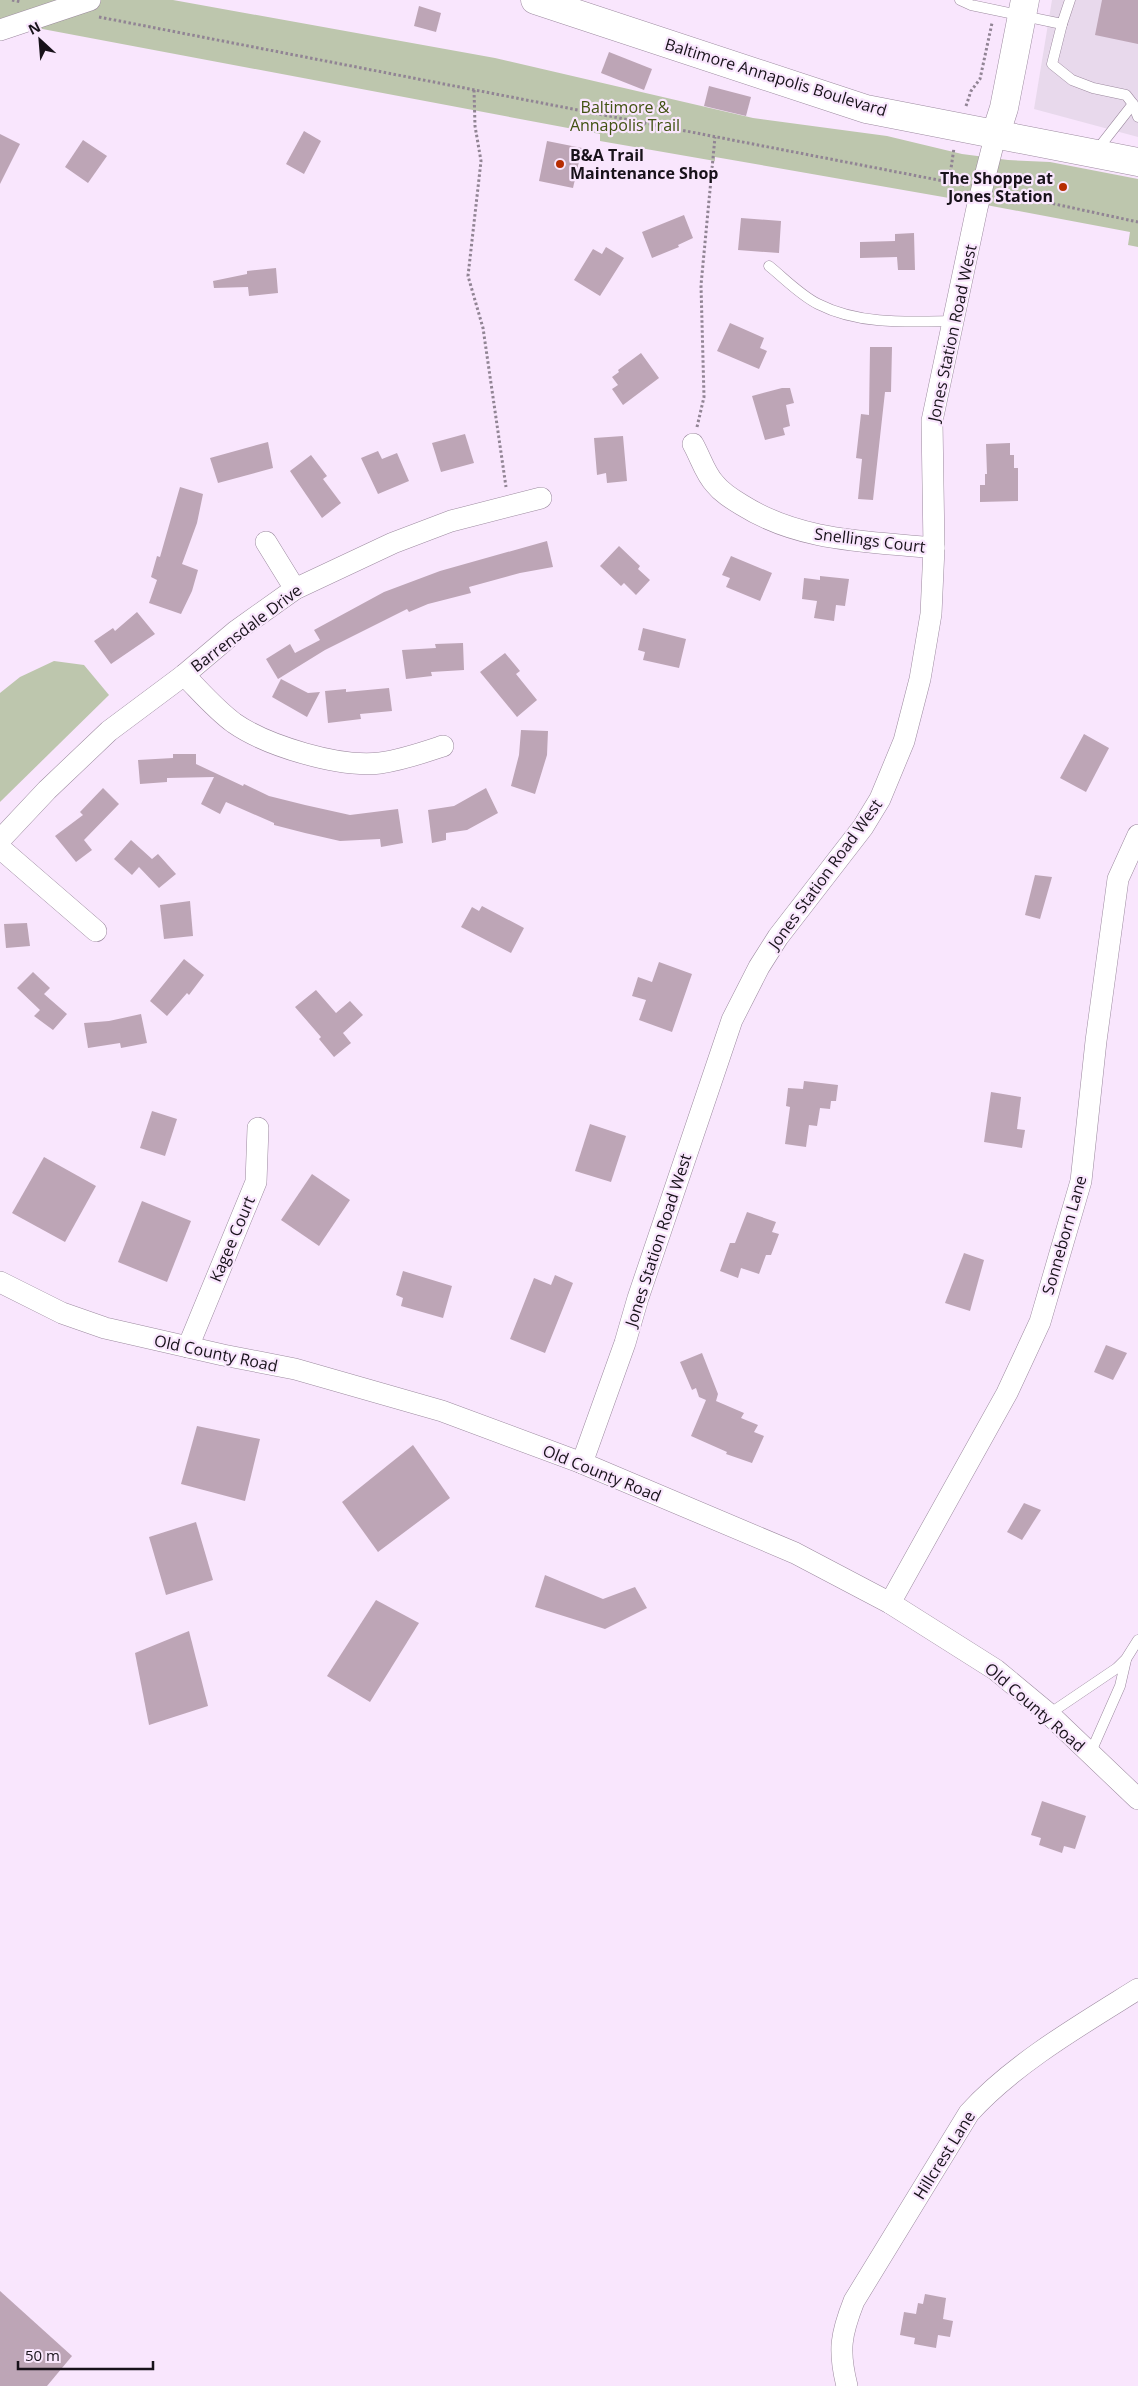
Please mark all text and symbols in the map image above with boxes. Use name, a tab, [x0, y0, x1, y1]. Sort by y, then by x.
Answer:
north arrow	[15, 15, 65, 65]
text: N	[25, 17, 43, 39]
street label: Baltimore Annapolis Boulevard	[662, 33, 890, 121]
park label: Baltimore & Annapolis Trail	[570, 96, 680, 136]
place label: B&A Trail Maintenance Shop	[570, 144, 718, 184]
marker: B&A Trail Maintenance Shop	[554, 158, 566, 170]
place label: The Shoppe at Jones Station	[940, 167, 1053, 207]
marker: The Shoppe at Jones Station	[1057, 181, 1069, 193]
street label: Jones Station Road West	[922, 242, 982, 426]
street label: Snellings Court	[813, 522, 927, 558]
street label: Barrensdale Drive	[186, 579, 306, 677]
street label: Jones Station Road West	[762, 794, 887, 955]
street label: Jones Station Road West	[619, 1150, 696, 1331]
street label: Sonneborn Lane	[1036, 1173, 1092, 1297]
street label: Kagee Court	[204, 1192, 260, 1285]
street label: Old County Road	[152, 1329, 280, 1377]
street label: Old County Road	[540, 1439, 664, 1507]
street label: Old County Road	[980, 1657, 1090, 1757]
street label: Hillcrest Lane	[908, 2106, 980, 2203]
scale bar	[18, 2338, 152, 2370]
text: 50 m	[25, 2345, 60, 2365]

